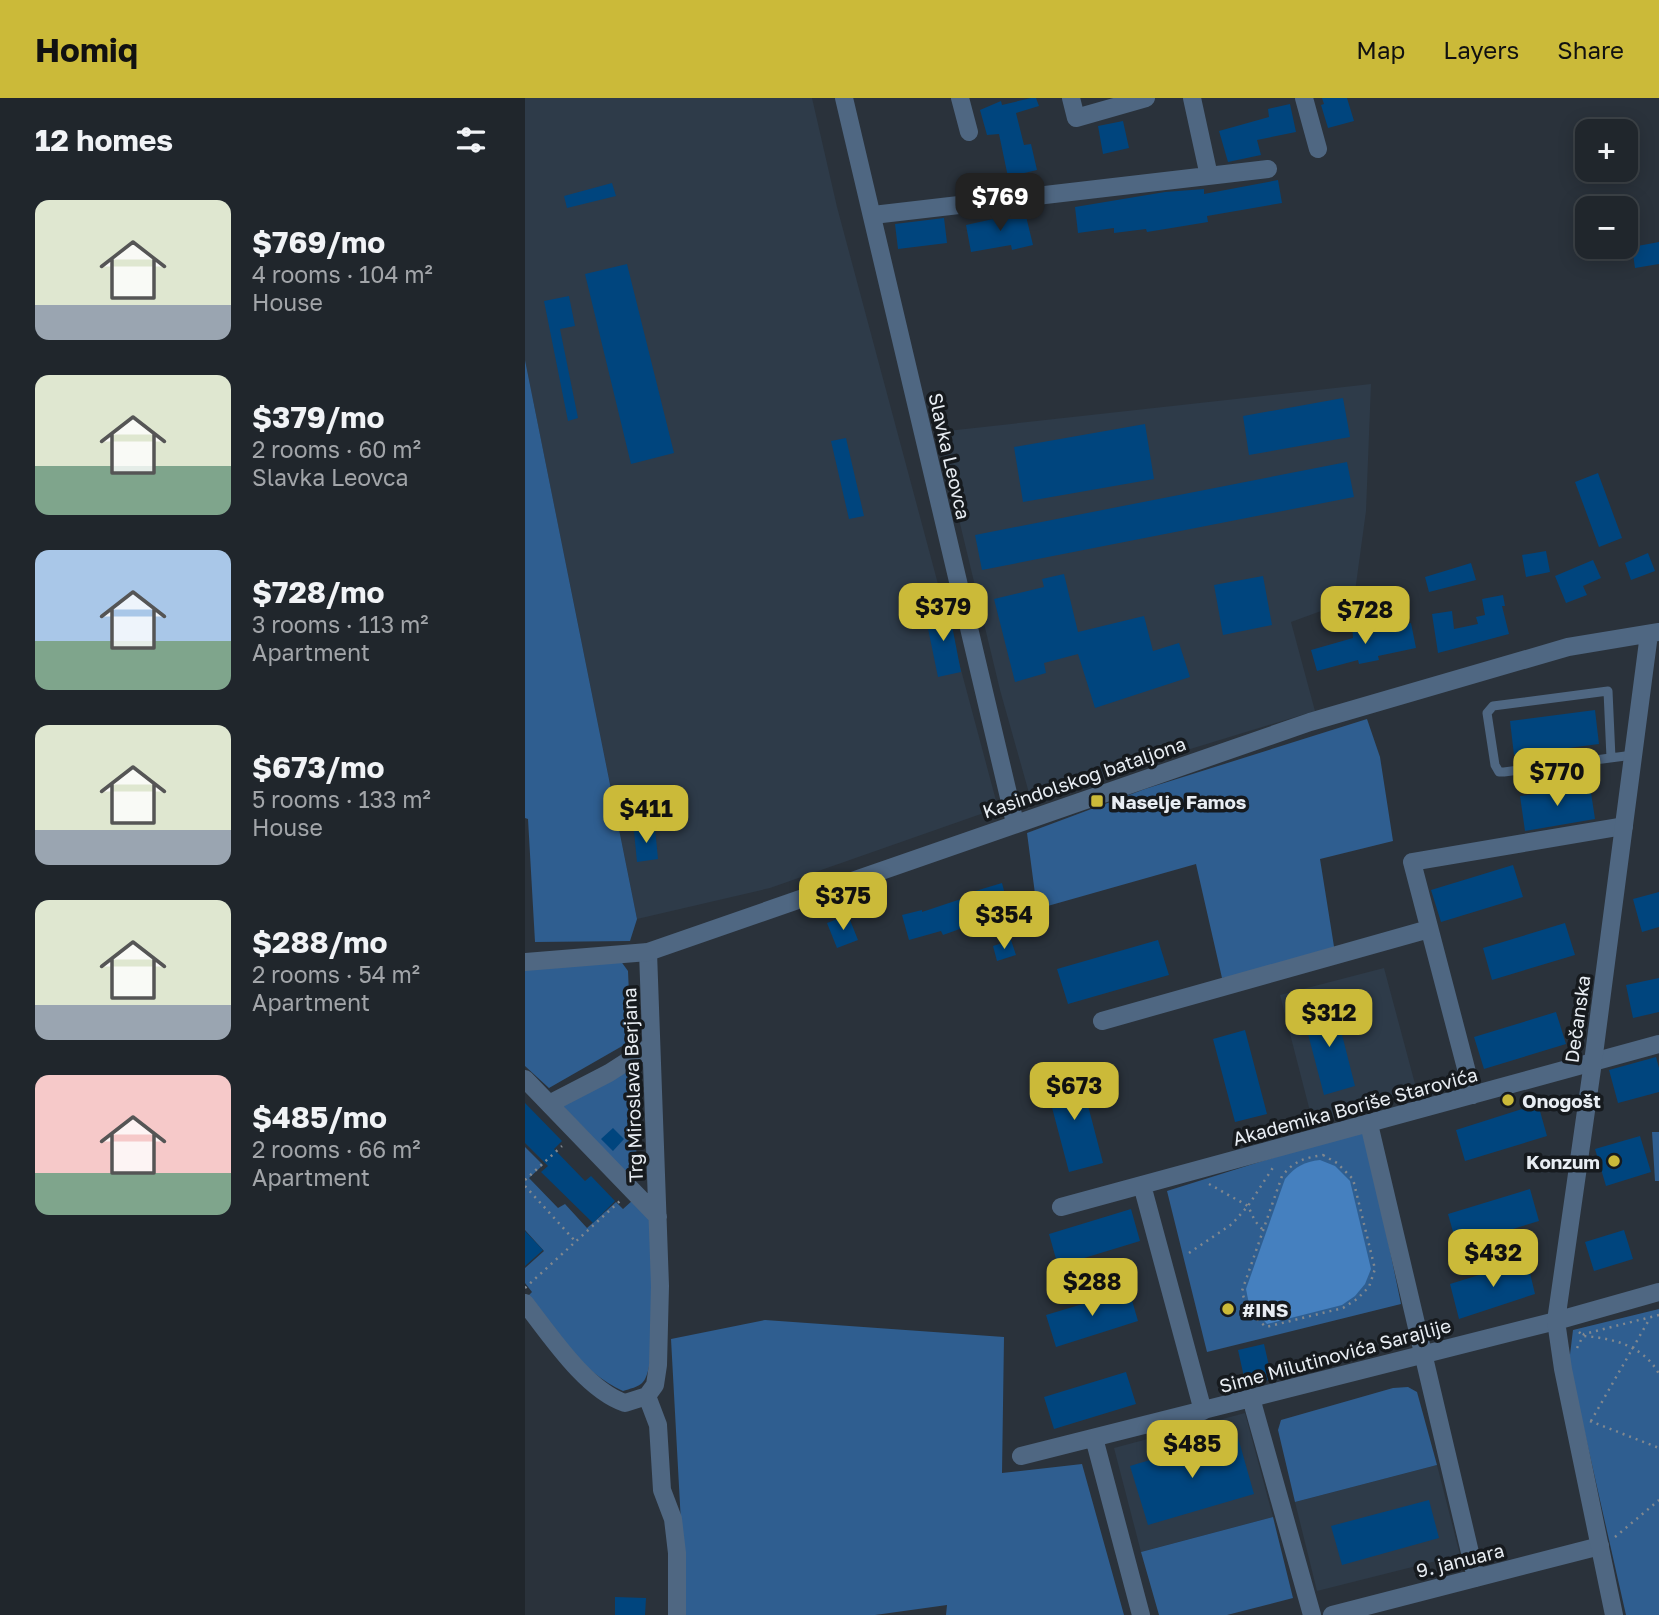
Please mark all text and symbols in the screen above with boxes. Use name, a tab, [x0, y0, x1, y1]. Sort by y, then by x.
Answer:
text: Homiq	[35, 30, 138, 69]
text: Map	[1356, 35, 1405, 64]
text: Layers	[1443, 35, 1519, 64]
text: Share	[1557, 35, 1624, 64]
map controls	[1575, 119, 1638, 259]
button: +	[1575, 119, 1638, 182]
icon: filters	[452, 121, 490, 159]
text: 12 homes	[35, 122, 173, 158]
pin: $769	[959, 174, 1041, 233]
text: $769	[971, 182, 1029, 210]
button: −	[1575, 196, 1638, 259]
text: $769/mo	[252, 224, 385, 260]
icon: home	[91, 228, 175, 312]
text: 4 rooms · 104 m²	[252, 260, 433, 288]
text: House	[252, 288, 323, 316]
street label: Slavka Leovca	[924, 390, 976, 522]
text: $379/mo	[252, 399, 384, 435]
icon: home	[91, 403, 175, 487]
text: 2 rooms · 60 m²	[252, 435, 421, 463]
text: Slavka Leovca	[252, 463, 409, 491]
text: $728/mo	[252, 574, 385, 610]
icon: home	[91, 578, 175, 662]
pin: $379	[902, 584, 984, 643]
pin: $728	[1324, 587, 1406, 646]
text: $379	[915, 592, 971, 620]
text: $728	[1337, 595, 1393, 623]
text: 3 rooms · 113 m²	[252, 610, 429, 638]
text: Apartment	[252, 638, 370, 666]
street label: Kasindolskog bataljona	[979, 731, 1189, 823]
pin: $770	[1516, 748, 1598, 808]
text: $673/mo	[252, 749, 384, 785]
icon: home	[91, 753, 175, 837]
text: $770	[1529, 757, 1585, 785]
text: 5 rooms · 133 m²	[252, 785, 431, 813]
pin: $411	[605, 786, 687, 845]
place label: Naselje Famos	[1111, 790, 1247, 813]
marker: Naselje Famos	[1089, 793, 1105, 809]
text: $411	[619, 794, 673, 822]
text: House	[252, 813, 323, 841]
pin: $375	[802, 872, 884, 932]
text: $375	[815, 881, 871, 909]
pin: $354	[963, 892, 1045, 951]
text: $354	[975, 900, 1033, 928]
text: $288/mo	[252, 924, 387, 960]
icon: home	[91, 928, 175, 1012]
text: 2 rooms · 54 m²	[252, 960, 420, 988]
street label: Dečanska	[1559, 974, 1595, 1064]
street label: Trg Miroslava Berjana	[617, 987, 647, 1183]
text: Apartment	[252, 988, 370, 1016]
pin: $312	[1288, 990, 1370, 1049]
text: $312	[1301, 998, 1357, 1026]
pin: $673	[1033, 1062, 1115, 1122]
street label: Akademika Boriše Starovića	[1230, 1062, 1480, 1150]
text: $673	[1046, 1071, 1102, 1099]
place label: Onogošt	[1522, 1089, 1601, 1112]
marker: Onogošt	[1500, 1092, 1516, 1108]
text: $485/mo	[252, 1099, 387, 1135]
icon: home	[91, 1103, 175, 1187]
text: 2 rooms · 66 m²	[252, 1135, 421, 1163]
place label: Konzum	[1526, 1150, 1600, 1173]
marker: Konzum	[1606, 1153, 1622, 1169]
text: Apartment	[252, 1163, 370, 1191]
pin: $432	[1452, 1230, 1534, 1289]
text: $432	[1464, 1238, 1522, 1266]
pin: $288	[1051, 1258, 1133, 1318]
text: $288	[1063, 1267, 1121, 1295]
place label: #INS	[1242, 1298, 1289, 1321]
marker: #INS	[1220, 1301, 1236, 1317]
street label: Sime Milutinovića Sarajlije	[1217, 1313, 1453, 1397]
pin: $485	[1151, 1420, 1233, 1480]
text: $485	[1163, 1429, 1221, 1457]
street label: 9. januara	[1414, 1538, 1506, 1582]

